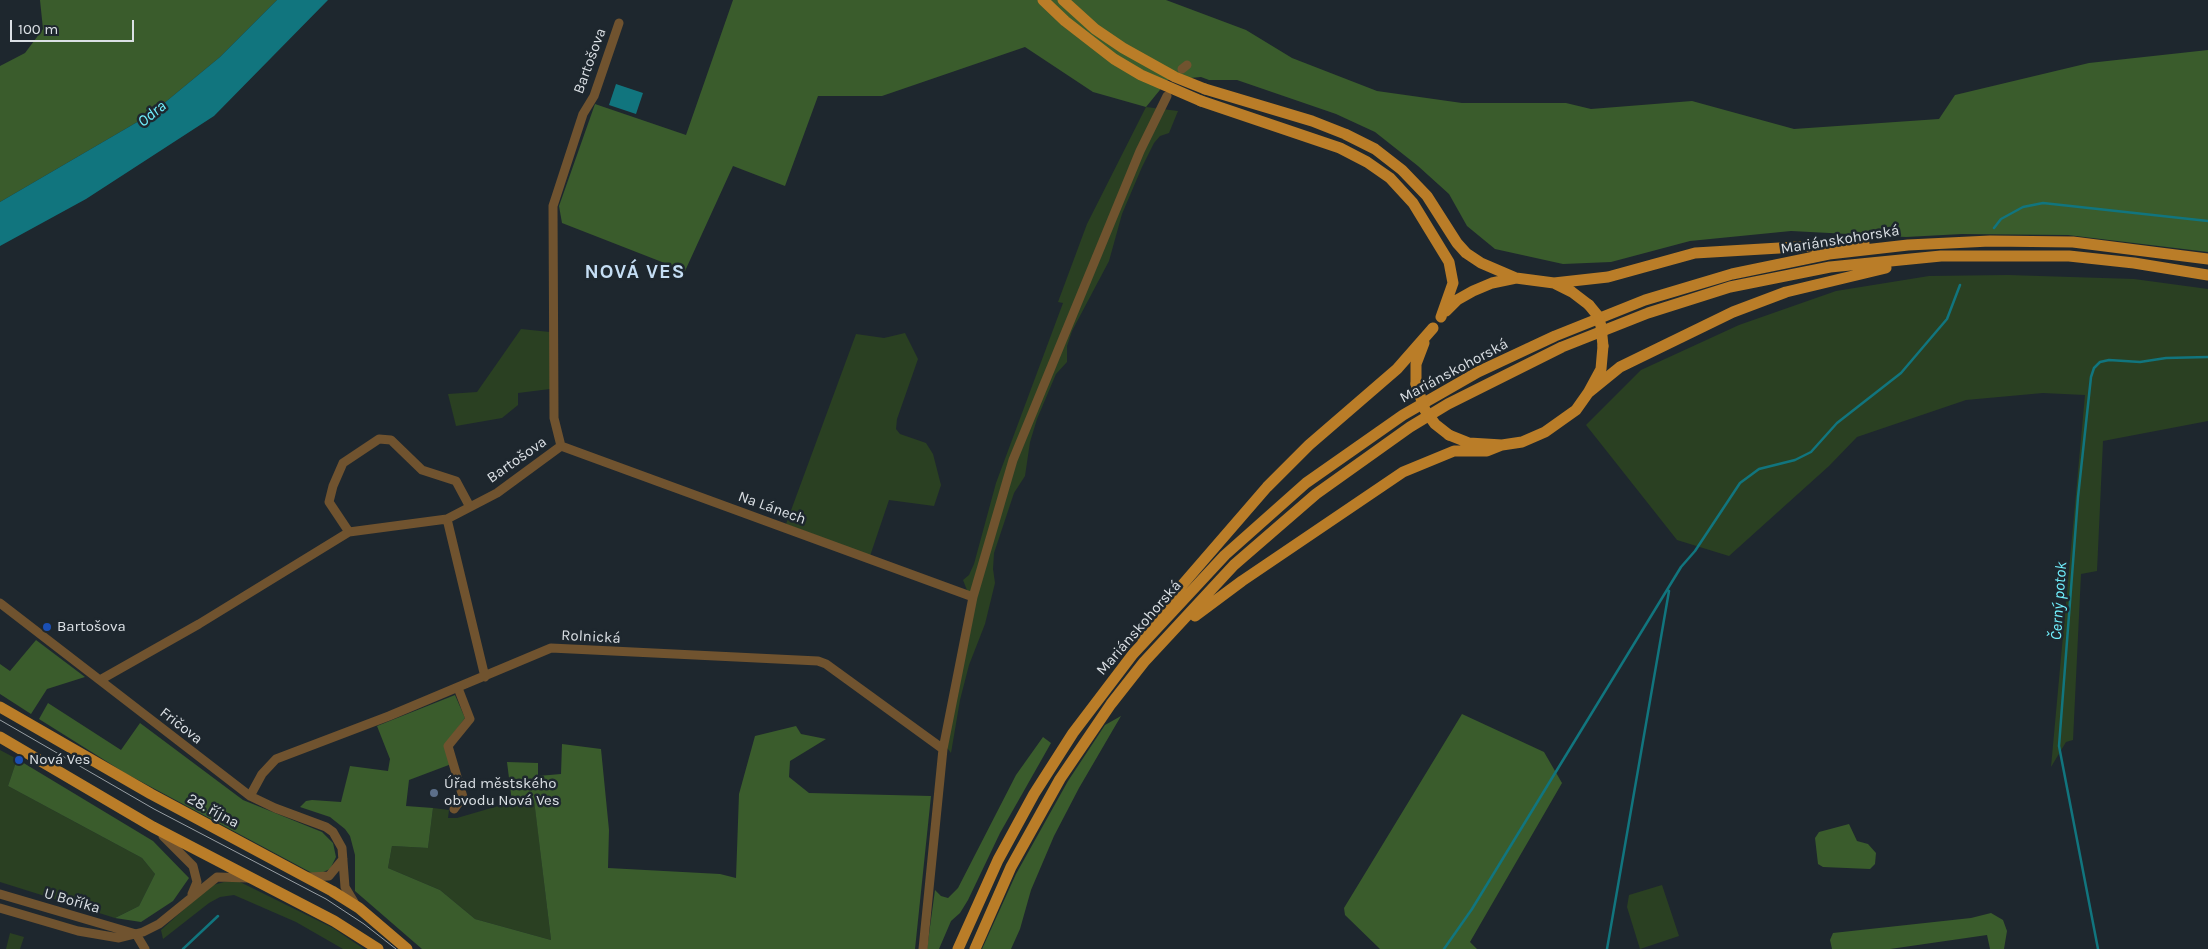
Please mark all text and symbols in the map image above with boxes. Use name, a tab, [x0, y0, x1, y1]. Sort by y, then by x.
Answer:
scale bar	[12, 10, 136, 42]
text: 100 m	[18, 20, 58, 38]
street label: Bartošova	[570, 26, 610, 96]
water label: Odra	[134, 97, 170, 131]
street label: Mariánskohorská	[1779, 222, 1901, 258]
district label: NOVÁ VES	[583, 260, 687, 284]
street label: Mariánskohorská	[1397, 335, 1511, 407]
street label: Bartošova	[484, 433, 550, 487]
street label: Na Lánech	[736, 487, 808, 529]
water label: Černý potok	[2047, 561, 2071, 641]
street label: Mariánskohorská	[1093, 577, 1185, 679]
place label: Bartošova	[57, 618, 126, 636]
marker: Bartošova	[41, 621, 53, 633]
street label: Rolnická	[561, 626, 621, 648]
street label: Fričova	[156, 704, 206, 748]
place label: Nová Ves	[29, 751, 90, 769]
marker: Nová Ves	[13, 754, 25, 766]
place label: Úřad městského obvodu Nová Ves	[444, 775, 560, 810]
marker: Úřad městského obvodu Nová Ves	[428, 787, 440, 799]
street label: 28. října	[184, 790, 242, 832]
street label: U Boříka	[42, 884, 102, 918]

